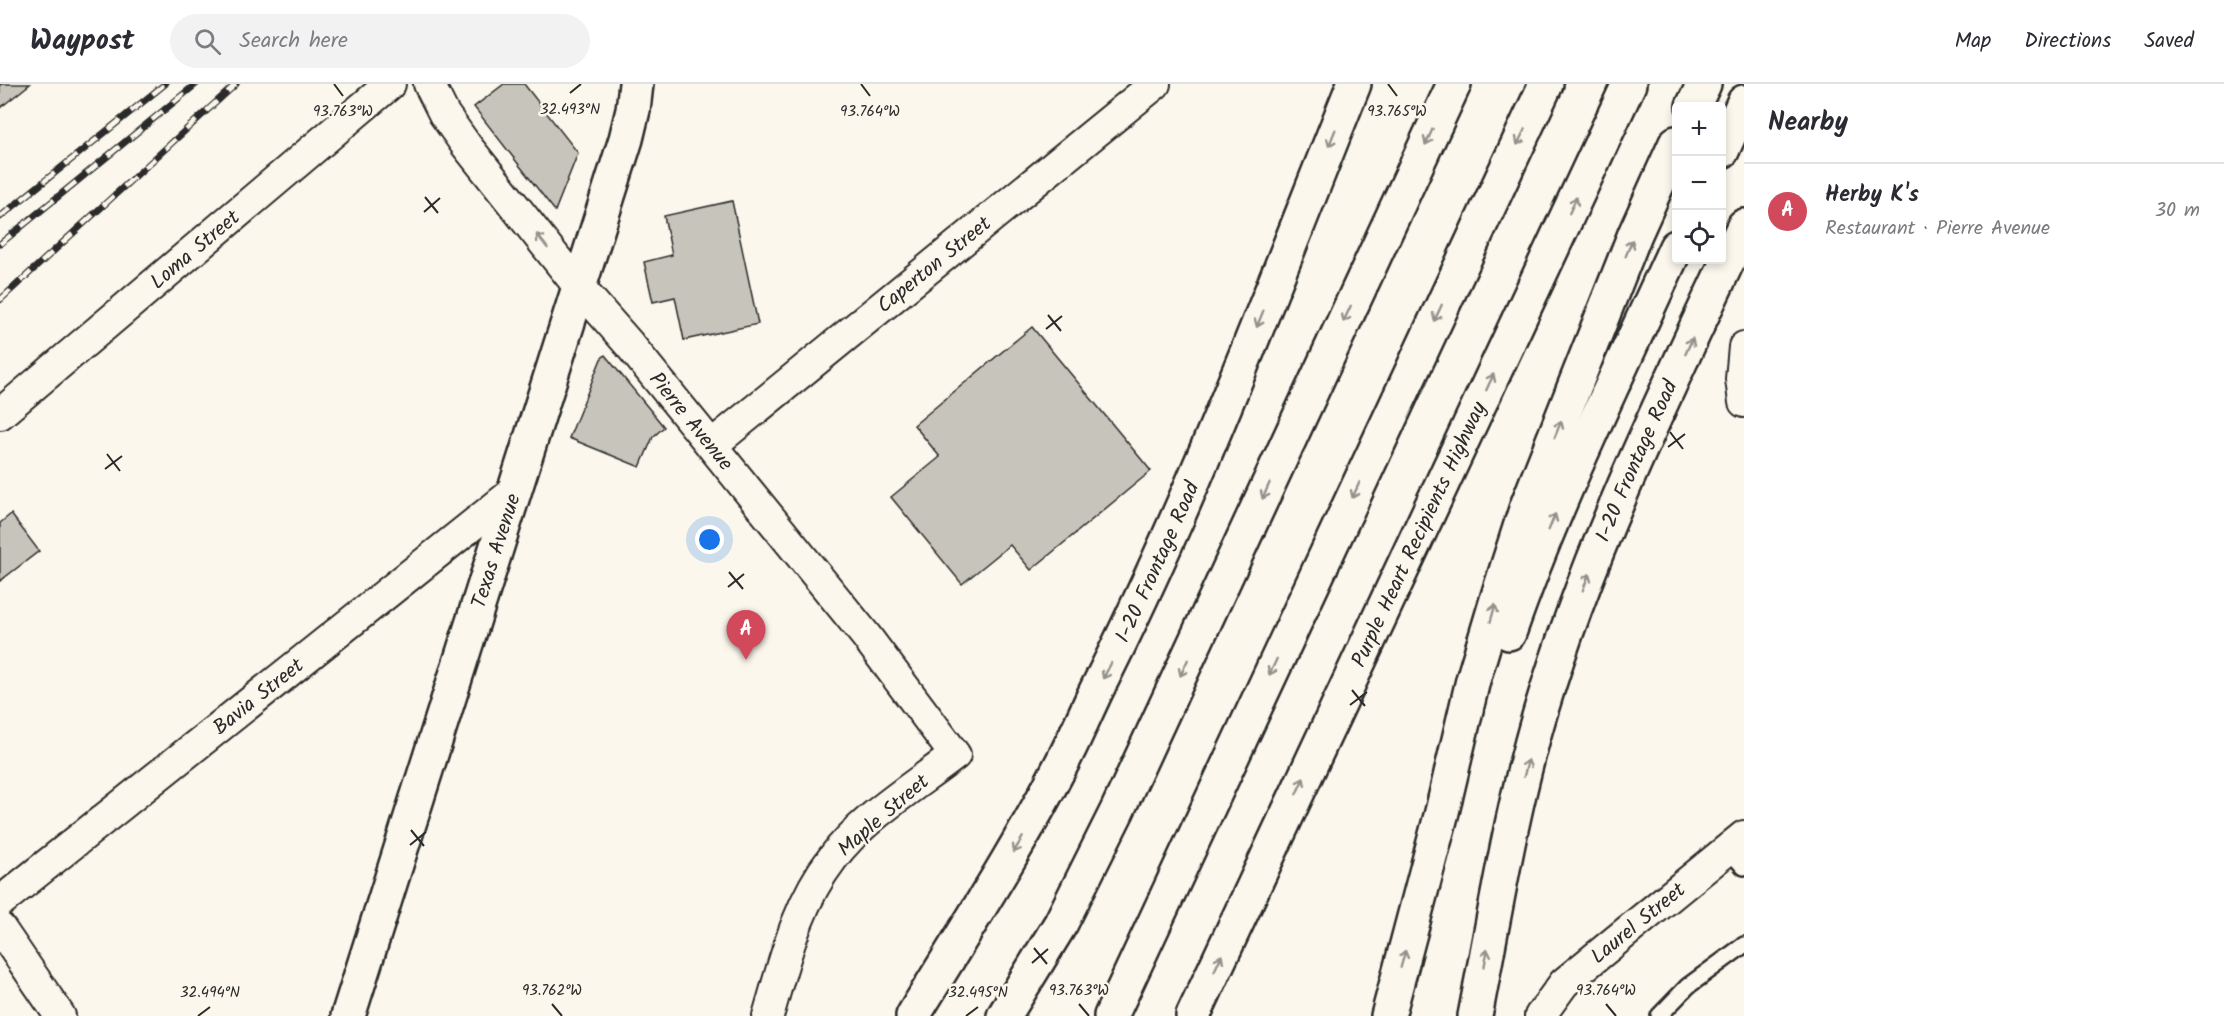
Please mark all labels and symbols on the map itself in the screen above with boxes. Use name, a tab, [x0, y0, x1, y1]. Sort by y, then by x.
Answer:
text: 32.493°N	[540, 98, 600, 122]
text: 93.763°W	[313, 100, 373, 124]
text: 93.764°W	[840, 100, 900, 124]
text: 93.765°W	[1367, 100, 1427, 124]
one-way arrow	[1514, 127, 1526, 145]
one-way arrow	[1423, 128, 1435, 146]
one-way arrow	[1326, 129, 1337, 147]
one-way arrow	[1567, 197, 1579, 215]
street label: Loma Street	[143, 202, 249, 298]
street label: Caperton Street	[870, 208, 1000, 322]
one-way arrow	[536, 233, 549, 249]
one-way arrow	[1624, 239, 1635, 258]
one-way arrow	[1432, 304, 1443, 322]
one-way arrow	[1341, 305, 1353, 323]
one-way arrow	[1254, 310, 1265, 328]
one-way arrow	[1683, 337, 1695, 355]
street label: Pierre Avenue	[640, 365, 741, 479]
one-way arrow	[1485, 373, 1497, 391]
street label: I-20 Frontage Road	[1587, 375, 1688, 547]
street label: Purple Heart Recipients Highway	[1343, 396, 1496, 673]
one-way arrow	[1553, 420, 1564, 439]
street label: I-20 Frontage Road	[1107, 476, 1209, 649]
one-way arrow	[1349, 481, 1361, 499]
one-way arrow	[1259, 482, 1271, 500]
street label: Texas Avenue	[463, 489, 531, 613]
one-way arrow	[1547, 513, 1558, 531]
your location	[695, 525, 724, 554]
one-way arrow	[1581, 574, 1592, 592]
one-way arrow	[1488, 604, 1499, 623]
pin: A	[726, 610, 766, 660]
street label: Bavia Street	[206, 650, 312, 744]
one-way arrow	[1267, 657, 1279, 675]
one-way arrow	[1178, 659, 1190, 677]
one-way arrow	[1100, 662, 1112, 680]
one-way arrow	[1521, 759, 1533, 778]
street label: Maple Street	[831, 766, 938, 866]
one-way arrow	[1295, 778, 1307, 796]
one-way arrow	[1011, 836, 1023, 853]
street label: Laurel Street	[1584, 874, 1694, 973]
one-way arrow	[1481, 949, 1492, 969]
one-way arrow	[1398, 950, 1410, 969]
one-way arrow	[1212, 955, 1224, 973]
text: 93.762°W	[522, 979, 582, 1003]
text: 93.763°W	[1049, 979, 1109, 1003]
text: 93.764°W	[1576, 979, 1636, 1003]
text: 32.494°N	[180, 981, 240, 1005]
text: 32.495°N	[948, 981, 1008, 1005]

